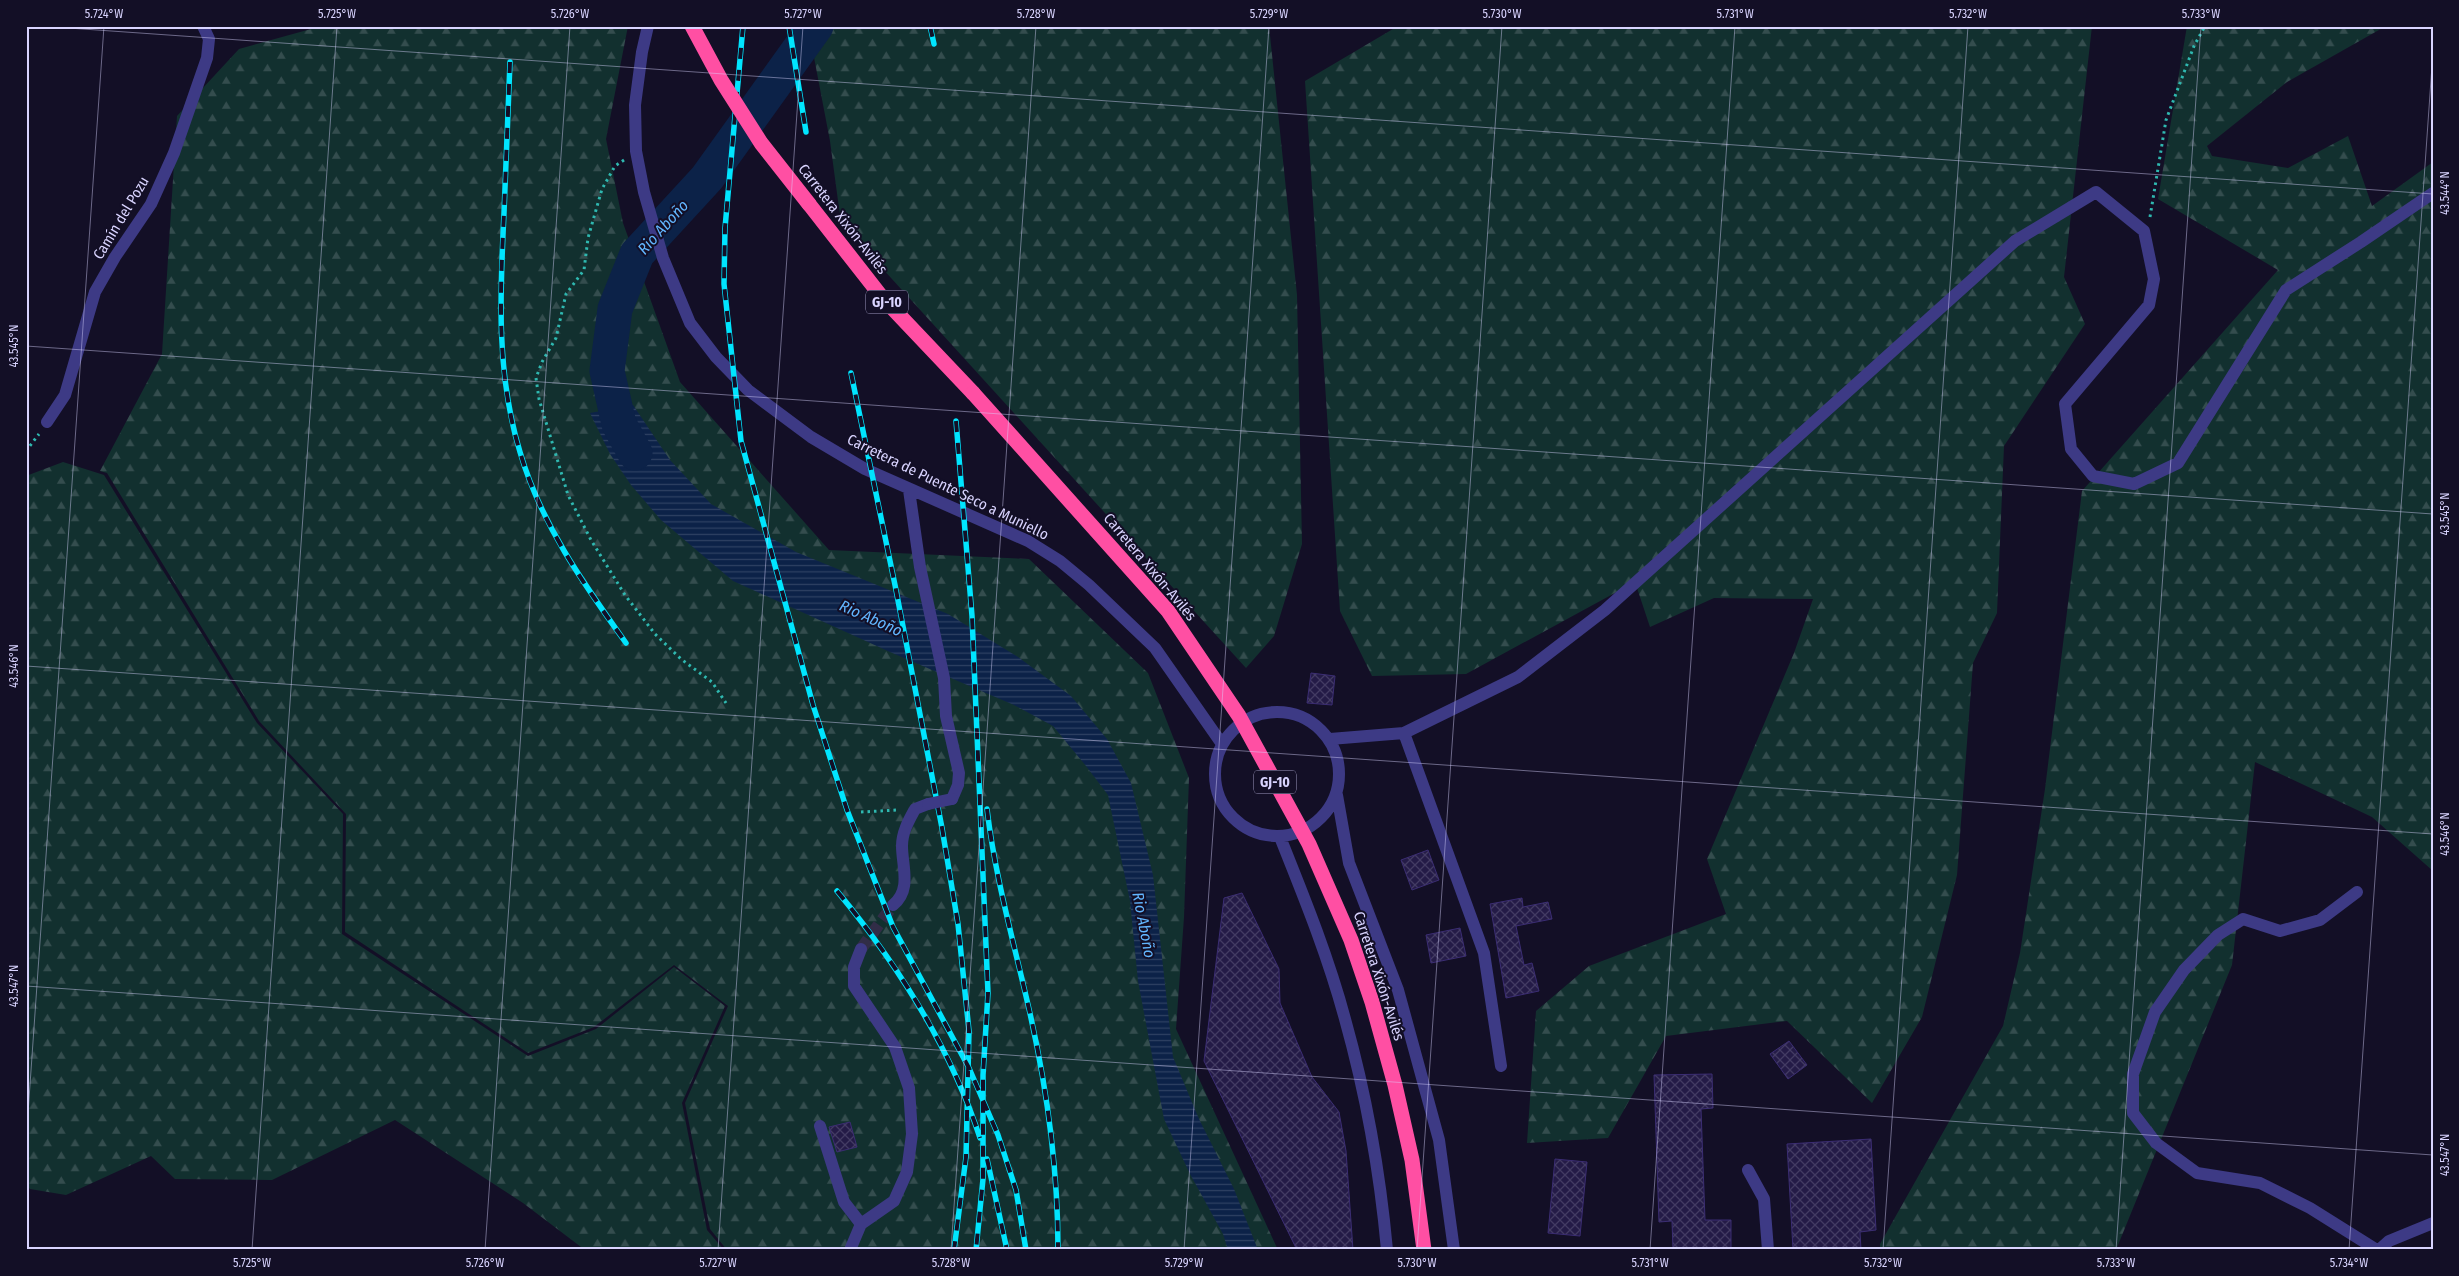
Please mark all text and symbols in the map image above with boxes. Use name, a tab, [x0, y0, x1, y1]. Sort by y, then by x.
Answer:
text: 5.724°W	[85, 7, 123, 21]
text: 5.725°W	[318, 7, 356, 21]
text: 5.726°W	[551, 7, 589, 21]
text: 5.727°W	[784, 7, 822, 21]
text: 5.728°W	[1017, 7, 1055, 21]
text: 5.729°W	[1250, 7, 1288, 21]
text: 5.730°W	[1482, 7, 1522, 21]
text: 5.731°W	[1716, 7, 1754, 21]
text: 5.732°W	[1949, 7, 1987, 21]
text: 5.733°W	[2182, 7, 2220, 21]
street label: Carretera Xixón-Avilés	[794, 160, 892, 278]
text: 43.544°N	[2438, 171, 2452, 215]
street label: Camín del Pozu	[89, 173, 153, 263]
water label: Rio Aboño	[634, 196, 692, 258]
road number: GJ-10	[866, 290, 908, 314]
text: 43.545°N	[7, 324, 21, 368]
street label: Carretera de Puente Seco a Muniello	[844, 430, 1052, 544]
text: 43.545°N	[2438, 492, 2452, 536]
street label: Carretera Xixón-Avilés	[1100, 510, 1200, 624]
water label: Rio Aboño	[837, 596, 905, 640]
text: 43.546°N	[7, 644, 21, 688]
road number: GJ-10	[1254, 770, 1296, 794]
text: 43.546°N	[2438, 812, 2452, 856]
water label: Rio Aboño	[1128, 890, 1160, 960]
street label: Carretera Xixón-Avilés	[1350, 909, 1408, 1043]
text: 43.547°N	[7, 965, 21, 1007]
text: 43.547°N	[2438, 1134, 2452, 1176]
text: 5.725°W	[233, 1256, 271, 1270]
text: 5.726°W	[466, 1256, 504, 1270]
text: 5.727°W	[699, 1256, 737, 1270]
text: 5.728°W	[932, 1256, 970, 1270]
text: 5.729°W	[1165, 1256, 1203, 1270]
text: 5.730°W	[1397, 1256, 1437, 1270]
text: 5.731°W	[1631, 1256, 1669, 1270]
text: 5.732°W	[1864, 1256, 1902, 1270]
text: 5.733°W	[2097, 1256, 2135, 1270]
text: 5.734°W	[2330, 1256, 2368, 1270]

